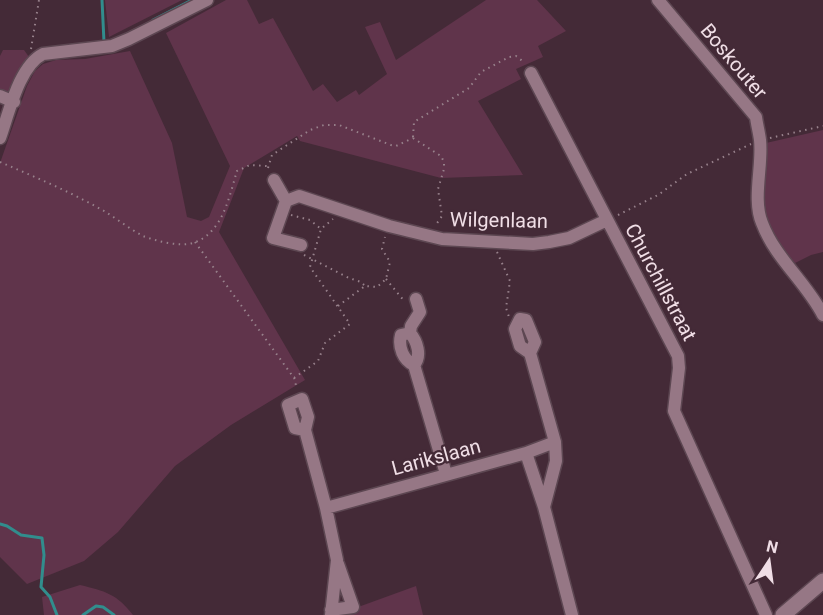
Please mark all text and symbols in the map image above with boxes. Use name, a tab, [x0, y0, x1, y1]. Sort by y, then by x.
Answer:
street label: Boskouter	[696, 19, 772, 104]
street label: Wilgenlaan	[450, 207, 548, 233]
street label: Churchillstraat	[620, 219, 702, 345]
street label: Larikslaan	[389, 434, 483, 480]
north arrow	[739, 531, 799, 591]
text: N	[765, 536, 780, 557]

